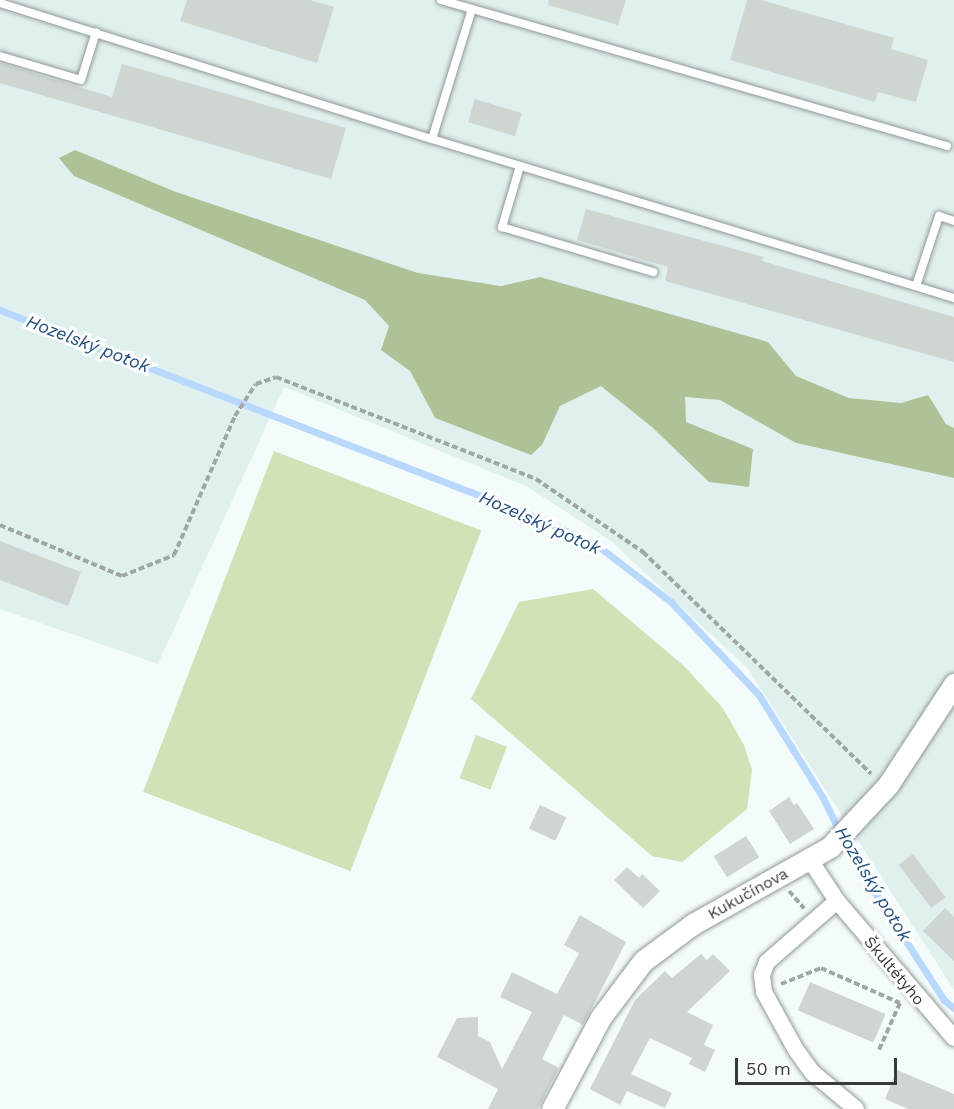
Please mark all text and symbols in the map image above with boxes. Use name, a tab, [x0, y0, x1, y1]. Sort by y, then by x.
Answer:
water label: Hozelský potok	[23, 310, 153, 378]
water label: Hozelský potok	[476, 486, 604, 560]
water label: Hozelský potok	[830, 822, 916, 946]
street label: Kukučínova	[705, 864, 791, 924]
street label: Škultétyho	[860, 933, 928, 1009]
scale bar	[738, 1046, 900, 1084]
text: 50 m	[746, 1058, 791, 1079]

